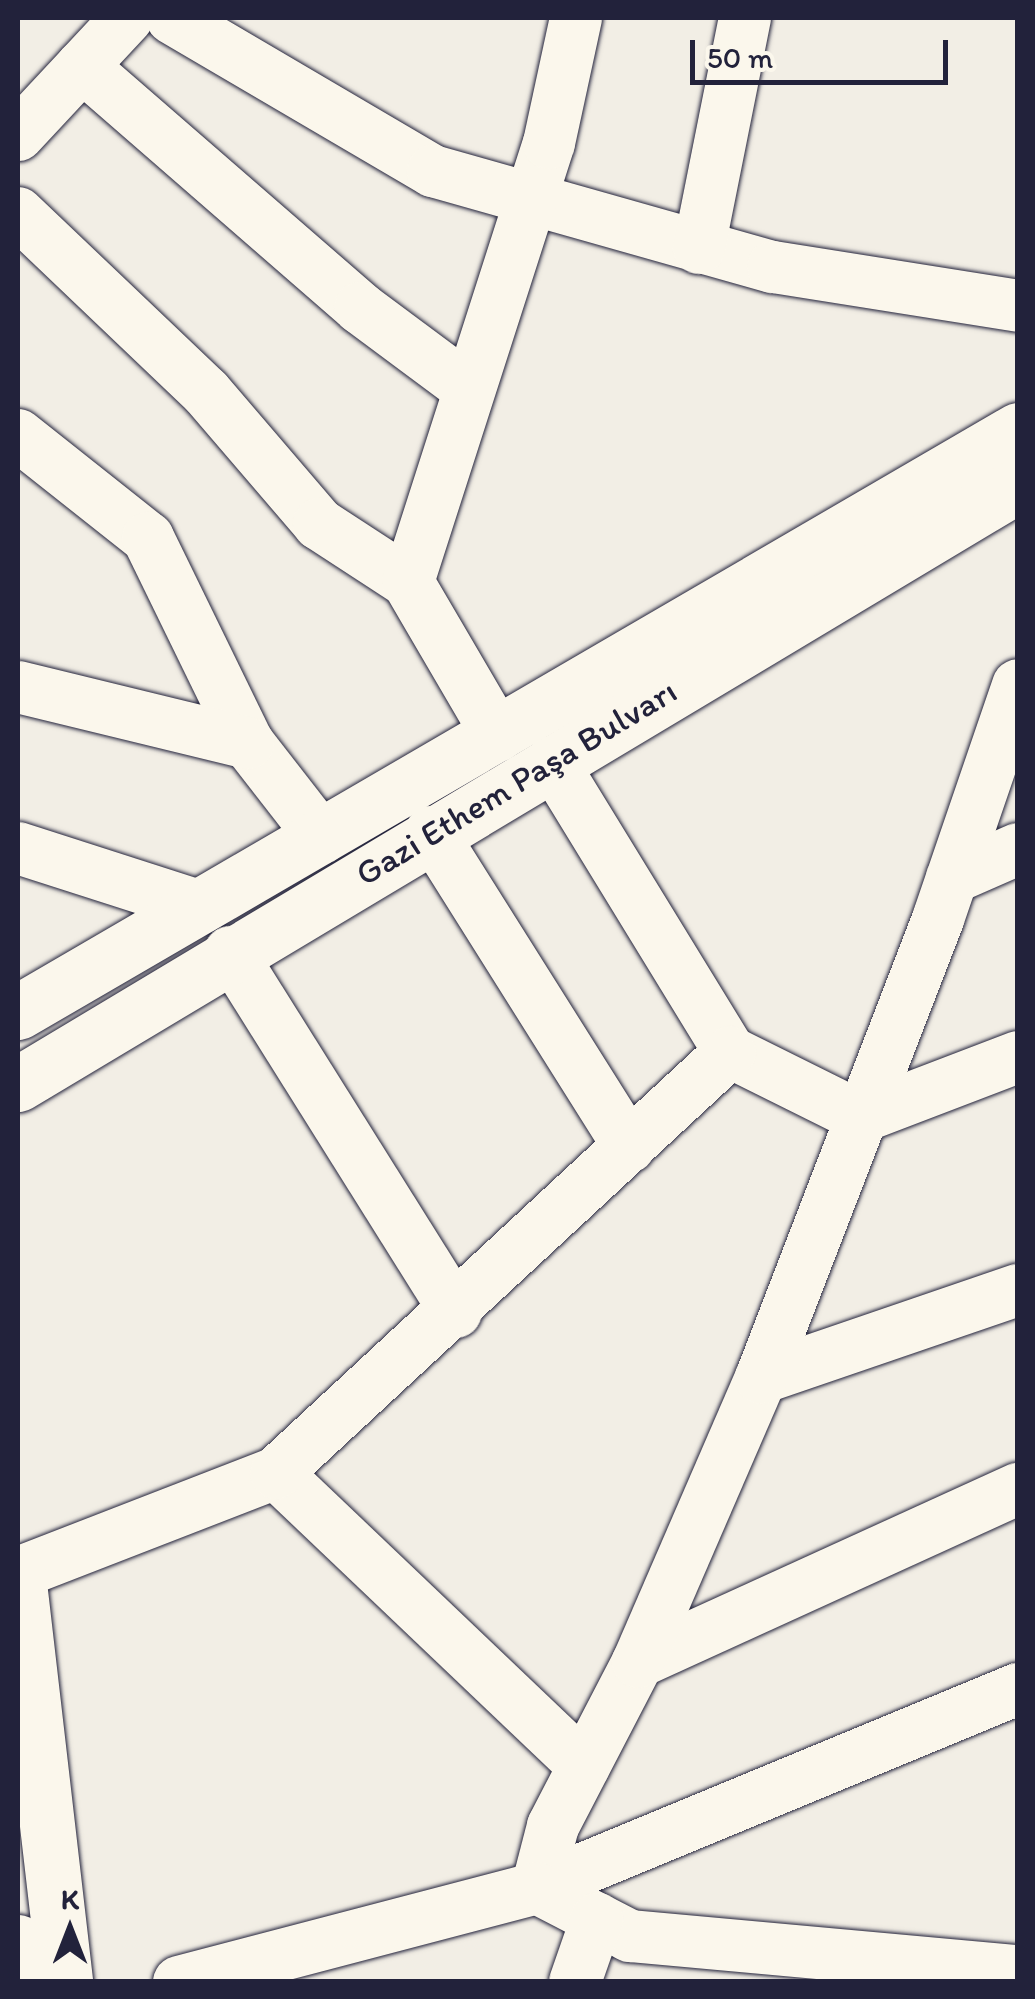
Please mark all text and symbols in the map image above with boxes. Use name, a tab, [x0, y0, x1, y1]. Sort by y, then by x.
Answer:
scale bar	[695, 20, 952, 82]
text: 50 m	[707, 39, 773, 76]
street label: Gazi Ethem Paşa Bulvarı	[348, 670, 684, 894]
north arrow	[20, 1879, 120, 1979]
text: K	[61, 1882, 79, 1916]

